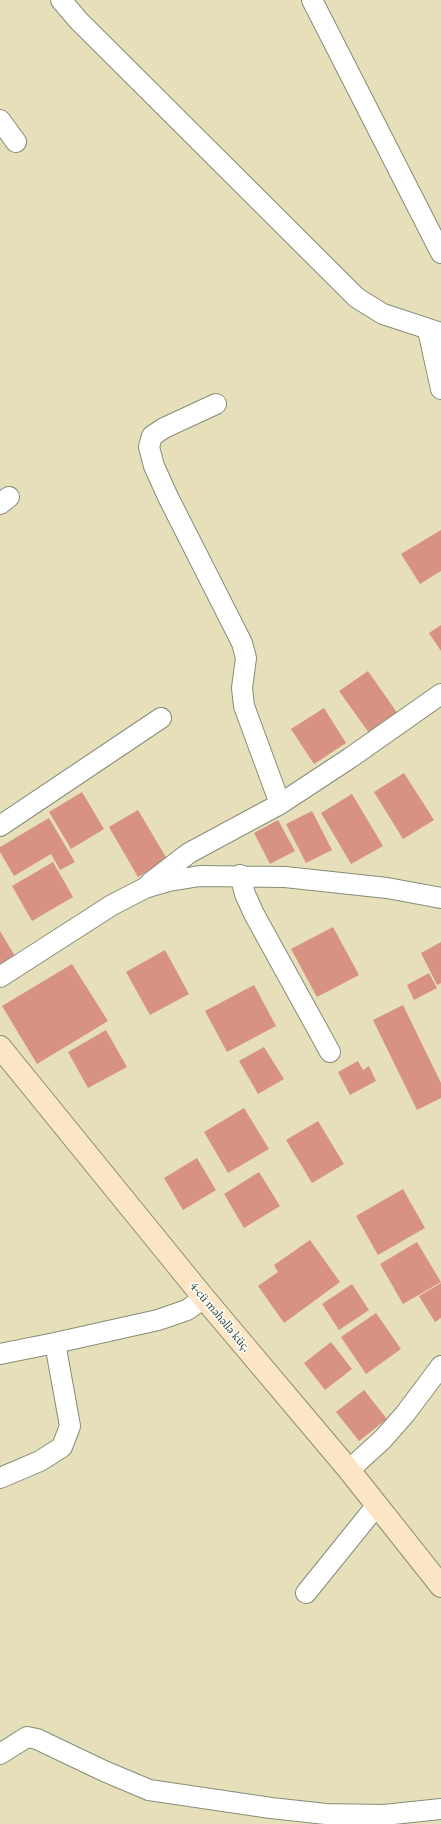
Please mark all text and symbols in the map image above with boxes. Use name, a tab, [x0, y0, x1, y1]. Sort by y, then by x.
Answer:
street label: 4-cü məhəllə küç.	[186, 1279, 254, 1355]

